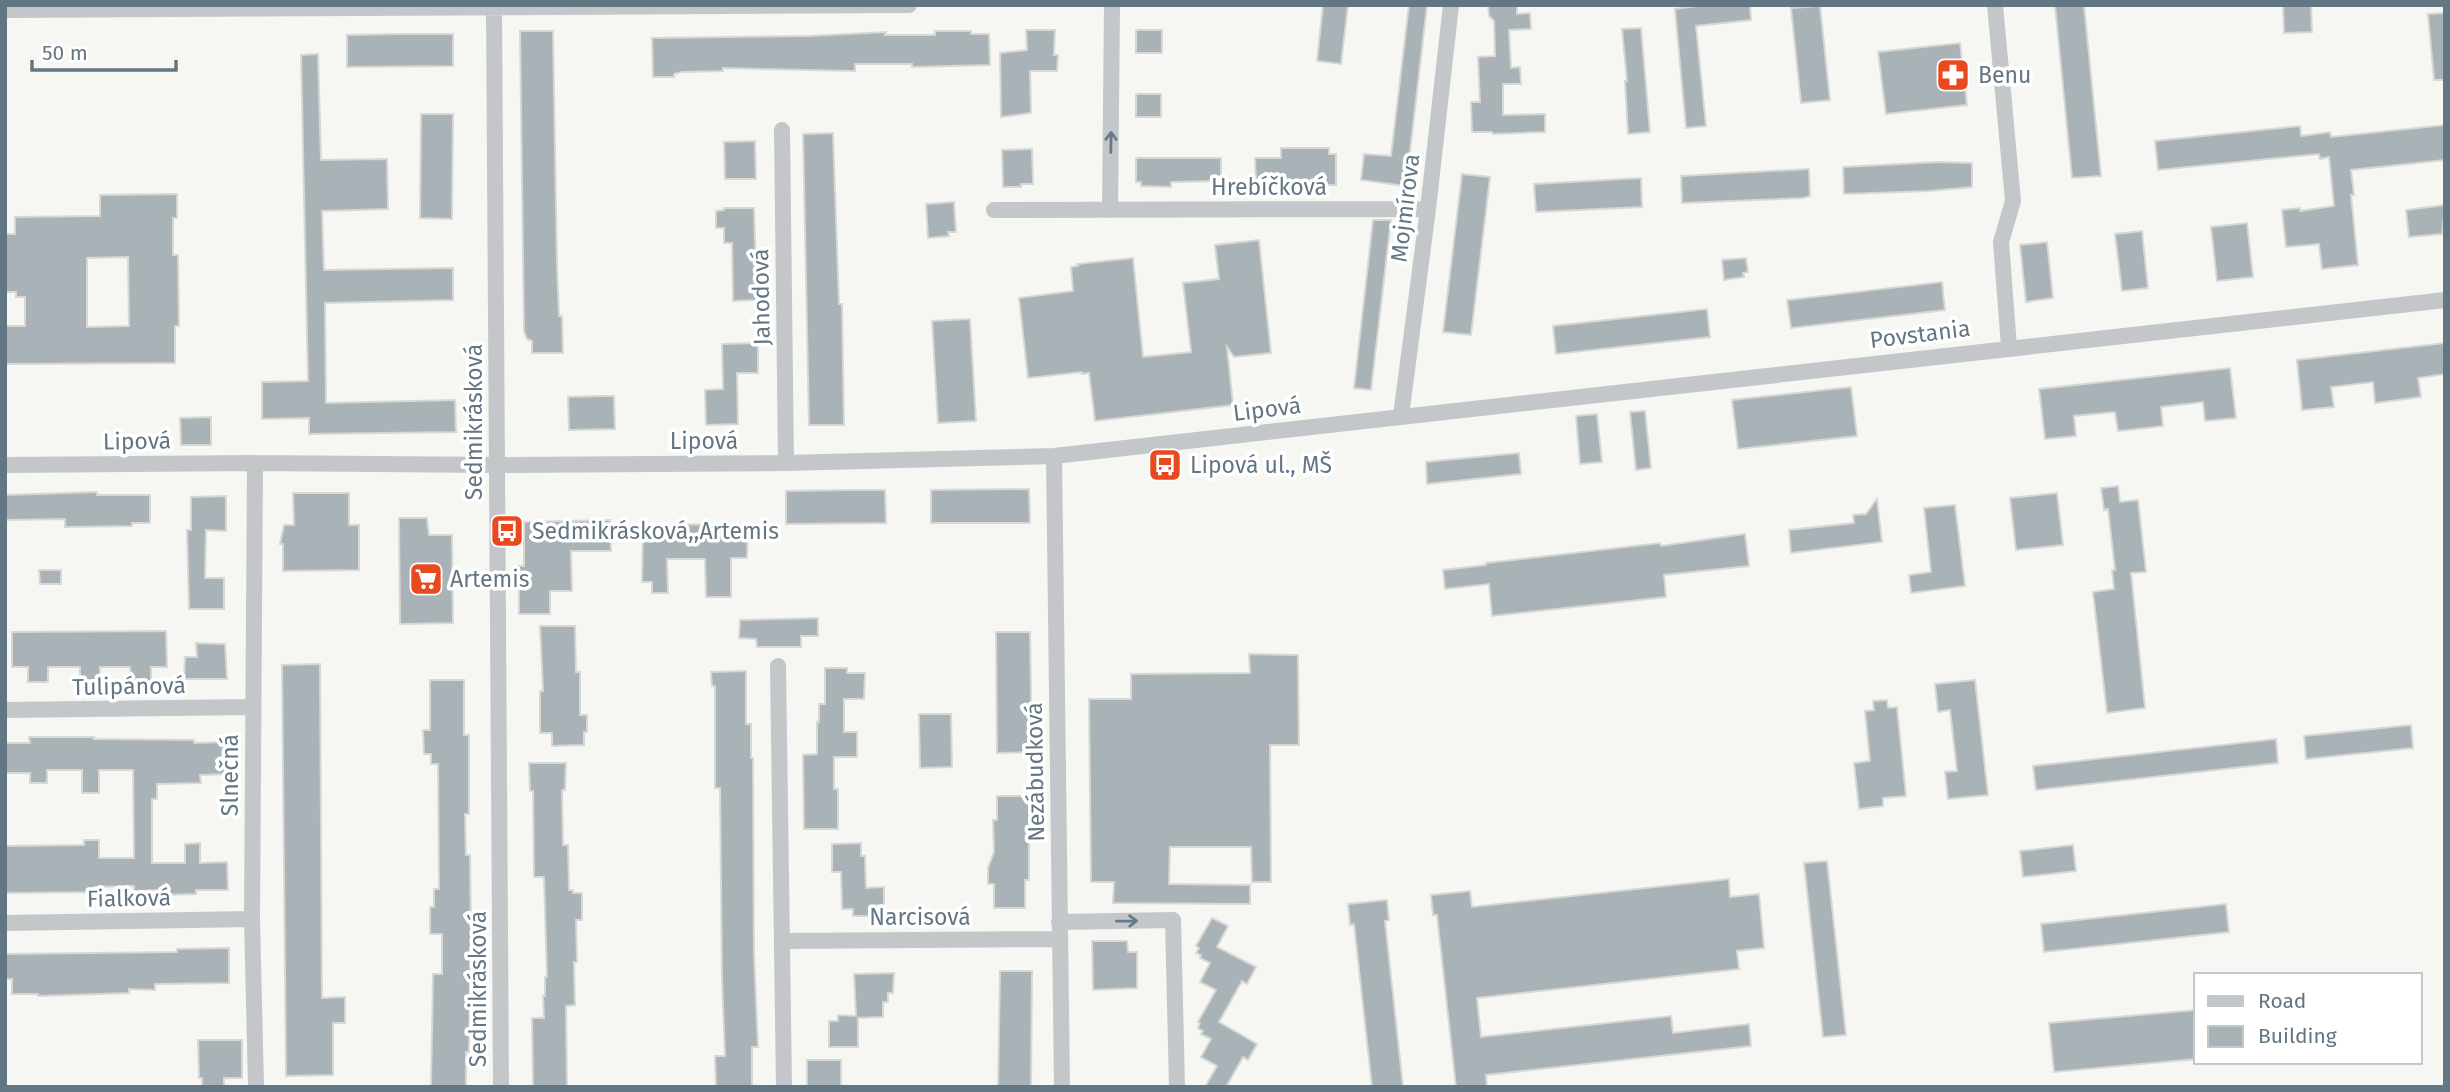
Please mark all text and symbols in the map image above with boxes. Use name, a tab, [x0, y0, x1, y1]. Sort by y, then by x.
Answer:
scale bar	[32, 28, 175, 72]
text: 50 m	[42, 40, 88, 66]
pharmacy icon: Benu	[1934, 56, 1972, 94]
place label: Benu	[1978, 61, 2031, 89]
one-way arrow	[1104, 130, 1118, 153]
street label: Mojmírova	[1384, 152, 1426, 264]
street label: Hrebíčková	[1211, 173, 1327, 201]
street label: Jahodová	[746, 248, 776, 346]
street label: Povstania	[1868, 314, 1972, 354]
street label: Sedmikrásková	[460, 344, 488, 500]
street label: Lipová	[1231, 391, 1303, 427]
street label: Lipová	[103, 426, 171, 456]
street label: Lipová	[670, 427, 738, 455]
bus stop icon: Lipová ul., MŠ	[1146, 446, 1184, 484]
place label: Lipová ul., MŠ	[1190, 450, 1332, 479]
bus stop icon: Sedmikrásková,,Artemis	[488, 512, 526, 550]
place label: Sedmikrásková,,Artemis	[532, 517, 779, 545]
supermarket icon: Artemis	[407, 560, 445, 598]
place label: Artemis	[450, 565, 530, 593]
street label: Tulipánová	[72, 671, 186, 701]
street label: Nezábudková	[1020, 702, 1050, 842]
street label: Slnečná	[216, 734, 244, 816]
street label: Fialková	[87, 883, 171, 913]
street label: Narcisová	[869, 903, 971, 931]
street label: Sedmikrásková	[464, 911, 492, 1067]
one-way arrow	[1115, 914, 1138, 928]
legend	[2194, 973, 2422, 1064]
text: Road	[2258, 988, 2306, 1014]
text: Building	[2258, 1023, 2337, 1049]

